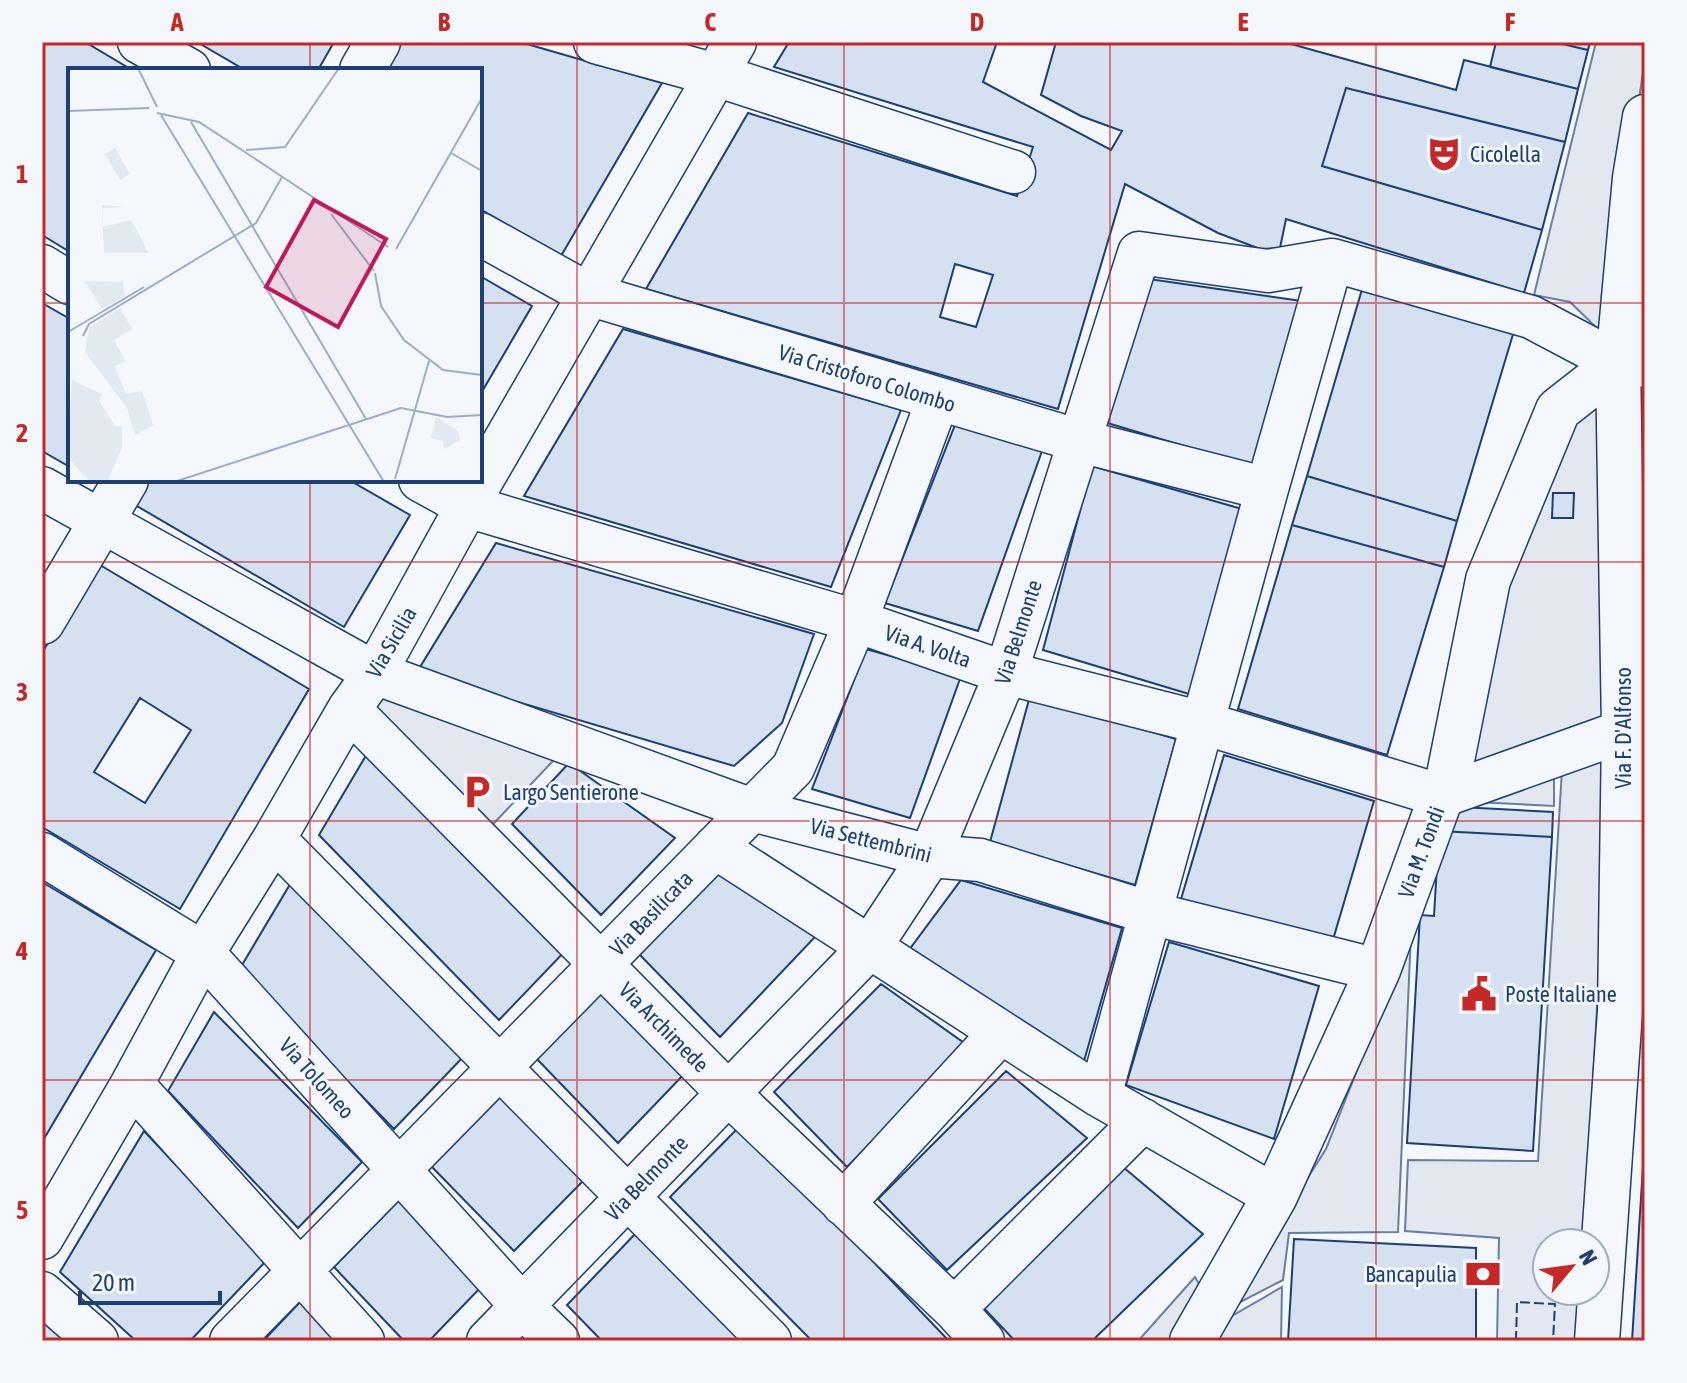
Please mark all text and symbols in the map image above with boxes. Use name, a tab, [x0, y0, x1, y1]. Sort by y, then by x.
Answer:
text: A	[170, 7, 184, 37]
text: B	[438, 7, 451, 37]
text: C	[704, 7, 716, 37]
text: D	[970, 7, 984, 37]
text: E	[1237, 7, 1249, 37]
text: F	[1505, 7, 1516, 37]
inset map	[68, 68, 482, 482]
theatre icon: Cicolella	[1425, 135, 1463, 173]
place label: Cicolella	[1470, 141, 1541, 167]
text: 1	[16, 159, 28, 189]
street label: Via Cristoforo Colombo	[775, 339, 959, 417]
text: 2	[16, 418, 28, 448]
street label: Via Belmonte	[989, 576, 1047, 688]
street label: Via Sicilia	[360, 602, 422, 682]
street label: Via A. Volta	[881, 619, 975, 673]
street label: Via F. D'Alfonso	[1610, 667, 1636, 789]
text: 3	[16, 677, 28, 707]
parking icon: Largo Sentierone	[458, 773, 496, 811]
place label: Largo Sentierone	[503, 779, 639, 805]
street label: Via M. Tondi	[1392, 803, 1450, 901]
street label: Via Settembrini	[808, 812, 934, 868]
street label: Via Basilicata	[604, 865, 698, 961]
text: 4	[15, 936, 28, 966]
public building icon: Poste Italiane	[1460, 975, 1498, 1013]
street label: Via Archimede	[614, 977, 714, 1077]
place label: Poste Italiane	[1505, 981, 1617, 1007]
street label: Via Tolomeo	[274, 1032, 360, 1124]
street label: Via Belmonte	[599, 1130, 693, 1226]
text: 5	[16, 1195, 28, 1225]
north arrow	[1531, 1227, 1611, 1307]
text: N	[1574, 1245, 1603, 1269]
scale bar	[80, 1255, 220, 1305]
bank icon: Bancapulia	[1464, 1255, 1502, 1293]
place label: Bancapulia	[1365, 1261, 1457, 1287]
text: 20 m	[92, 1269, 135, 1296]

